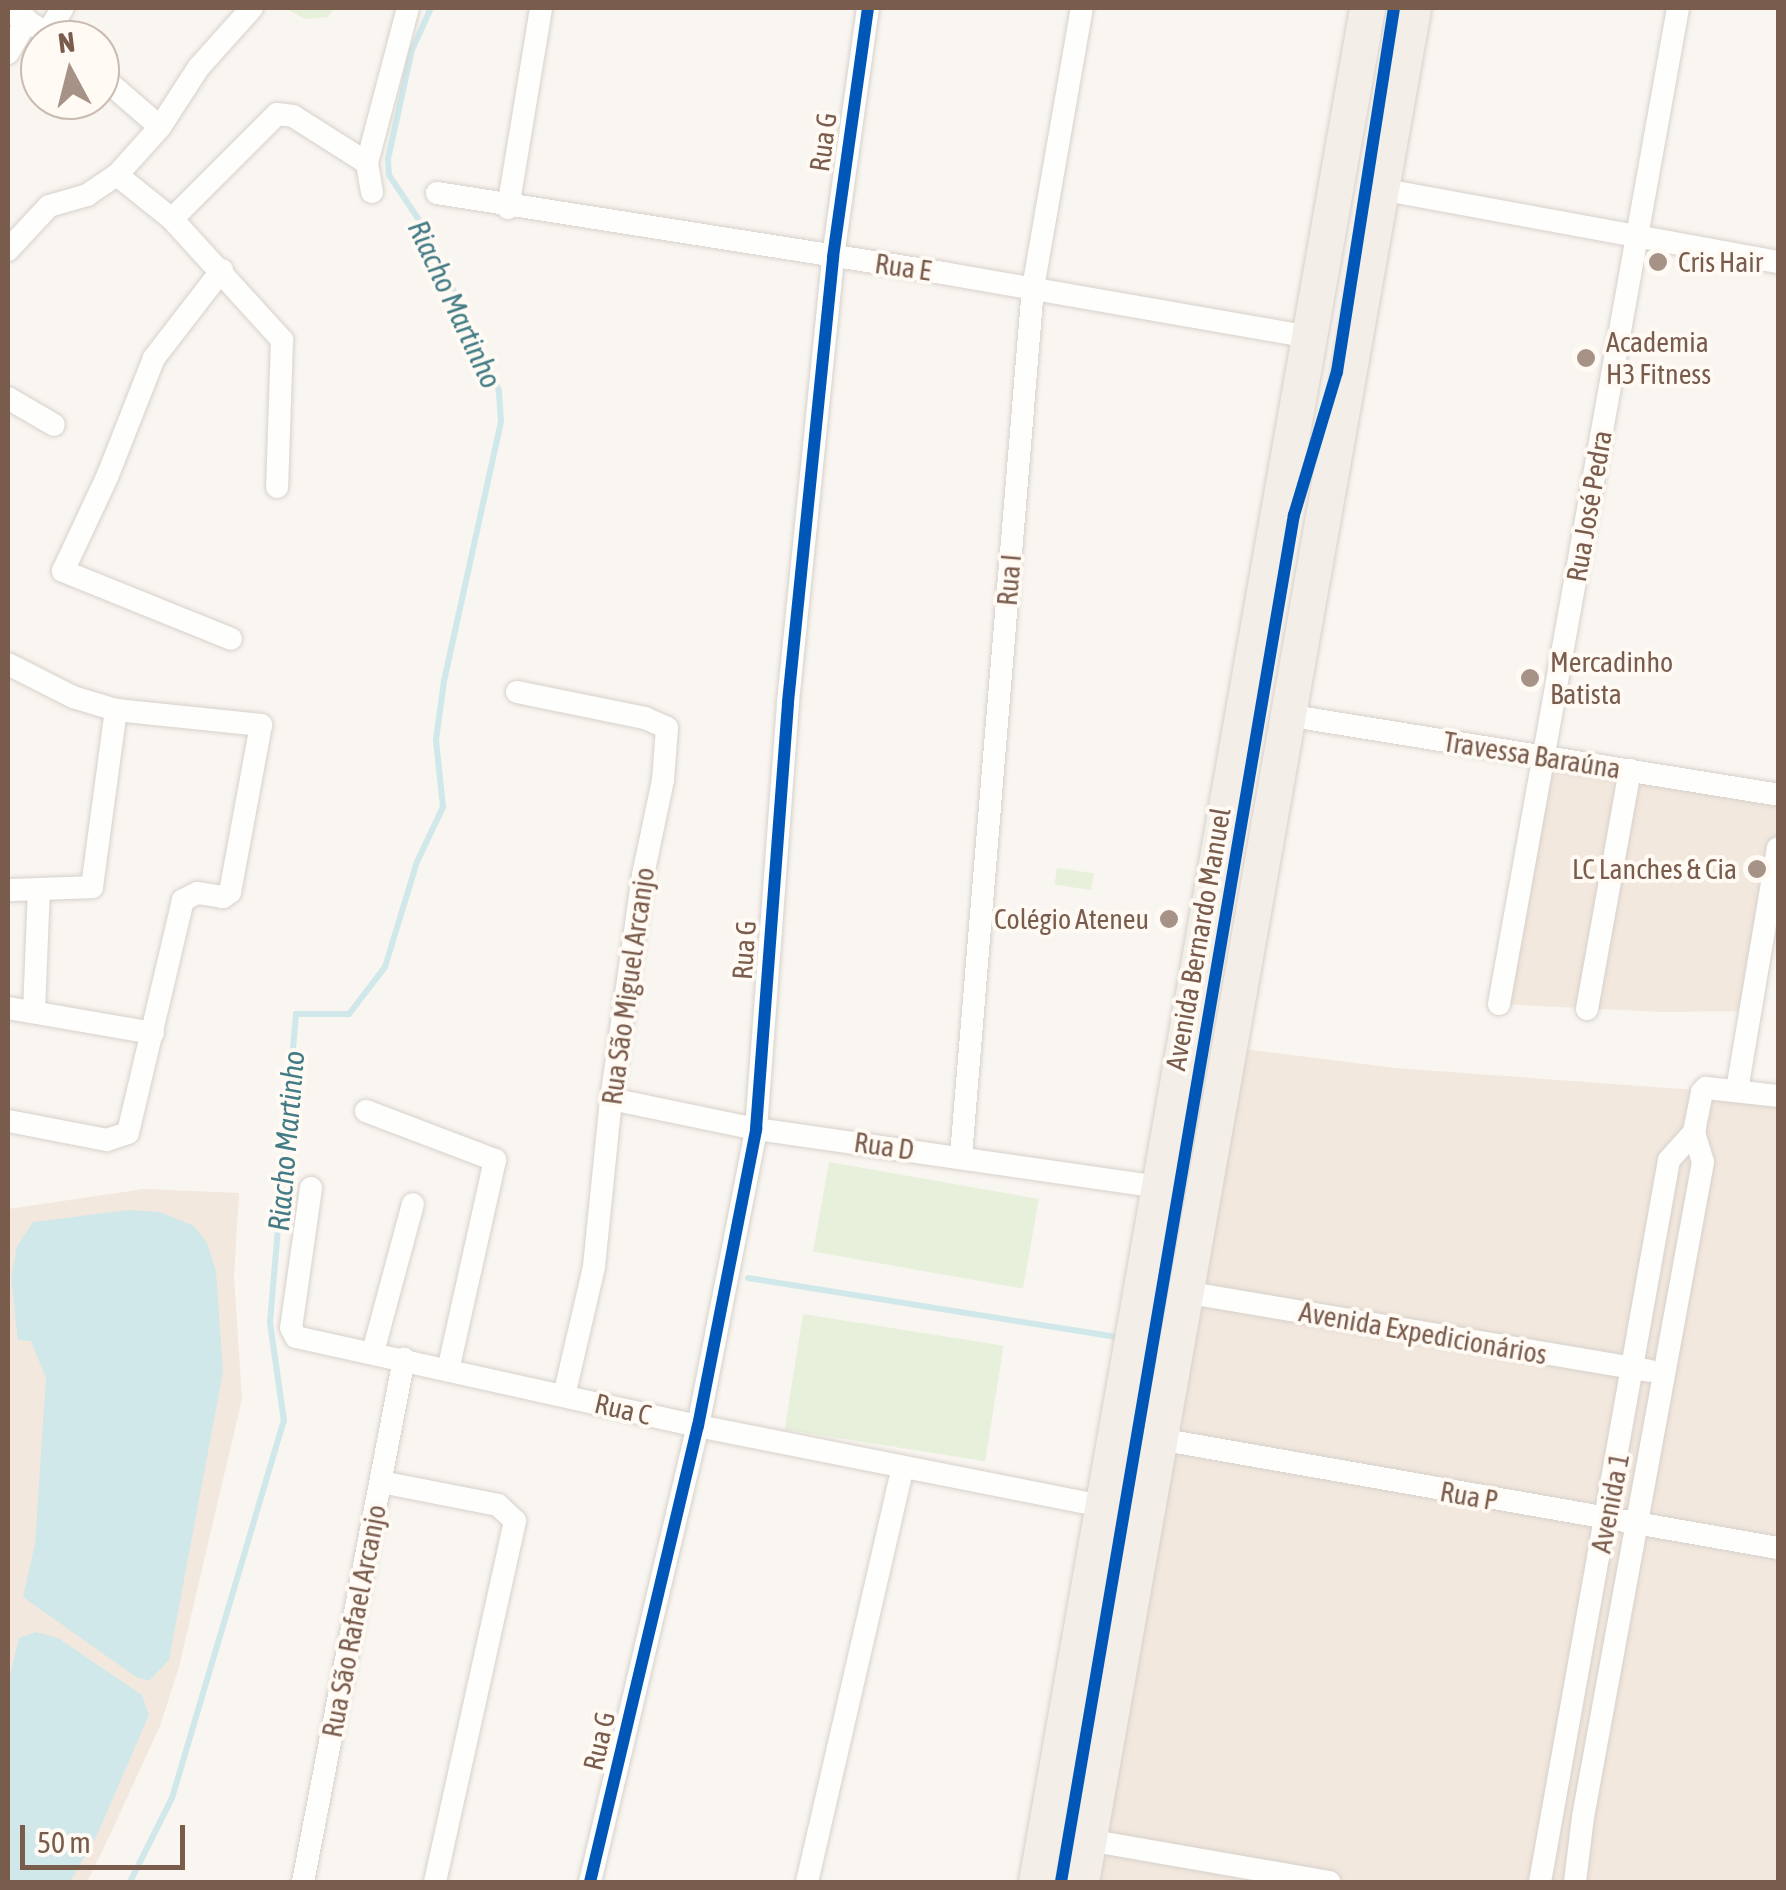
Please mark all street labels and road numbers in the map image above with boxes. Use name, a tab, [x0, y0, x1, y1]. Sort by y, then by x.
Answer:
street label: Rua G	[802, 110, 844, 174]
street label: Rua E	[873, 246, 933, 288]
street label: Rua José Pedra	[1559, 428, 1619, 584]
street label: Rua I	[990, 553, 1028, 607]
street label: Travessa Baraúna	[1441, 724, 1623, 786]
street label: Avenida Bernardo Manuel	[1158, 805, 1238, 1073]
street label: Rua São Miguel Arcanjo	[595, 865, 661, 1107]
street label: Rua G	[725, 919, 763, 981]
street label: Rua D	[852, 1125, 916, 1167]
street label: Avenida Expedicionários	[1297, 1295, 1549, 1371]
street label: Rua C	[591, 1386, 655, 1432]
street label: Avenida 1	[1584, 1450, 1636, 1556]
street label: Rua P	[1437, 1474, 1501, 1518]
street label: Rua São Rafael Arcanjo	[315, 1502, 393, 1740]
street label: Rua G	[576, 1708, 622, 1774]

